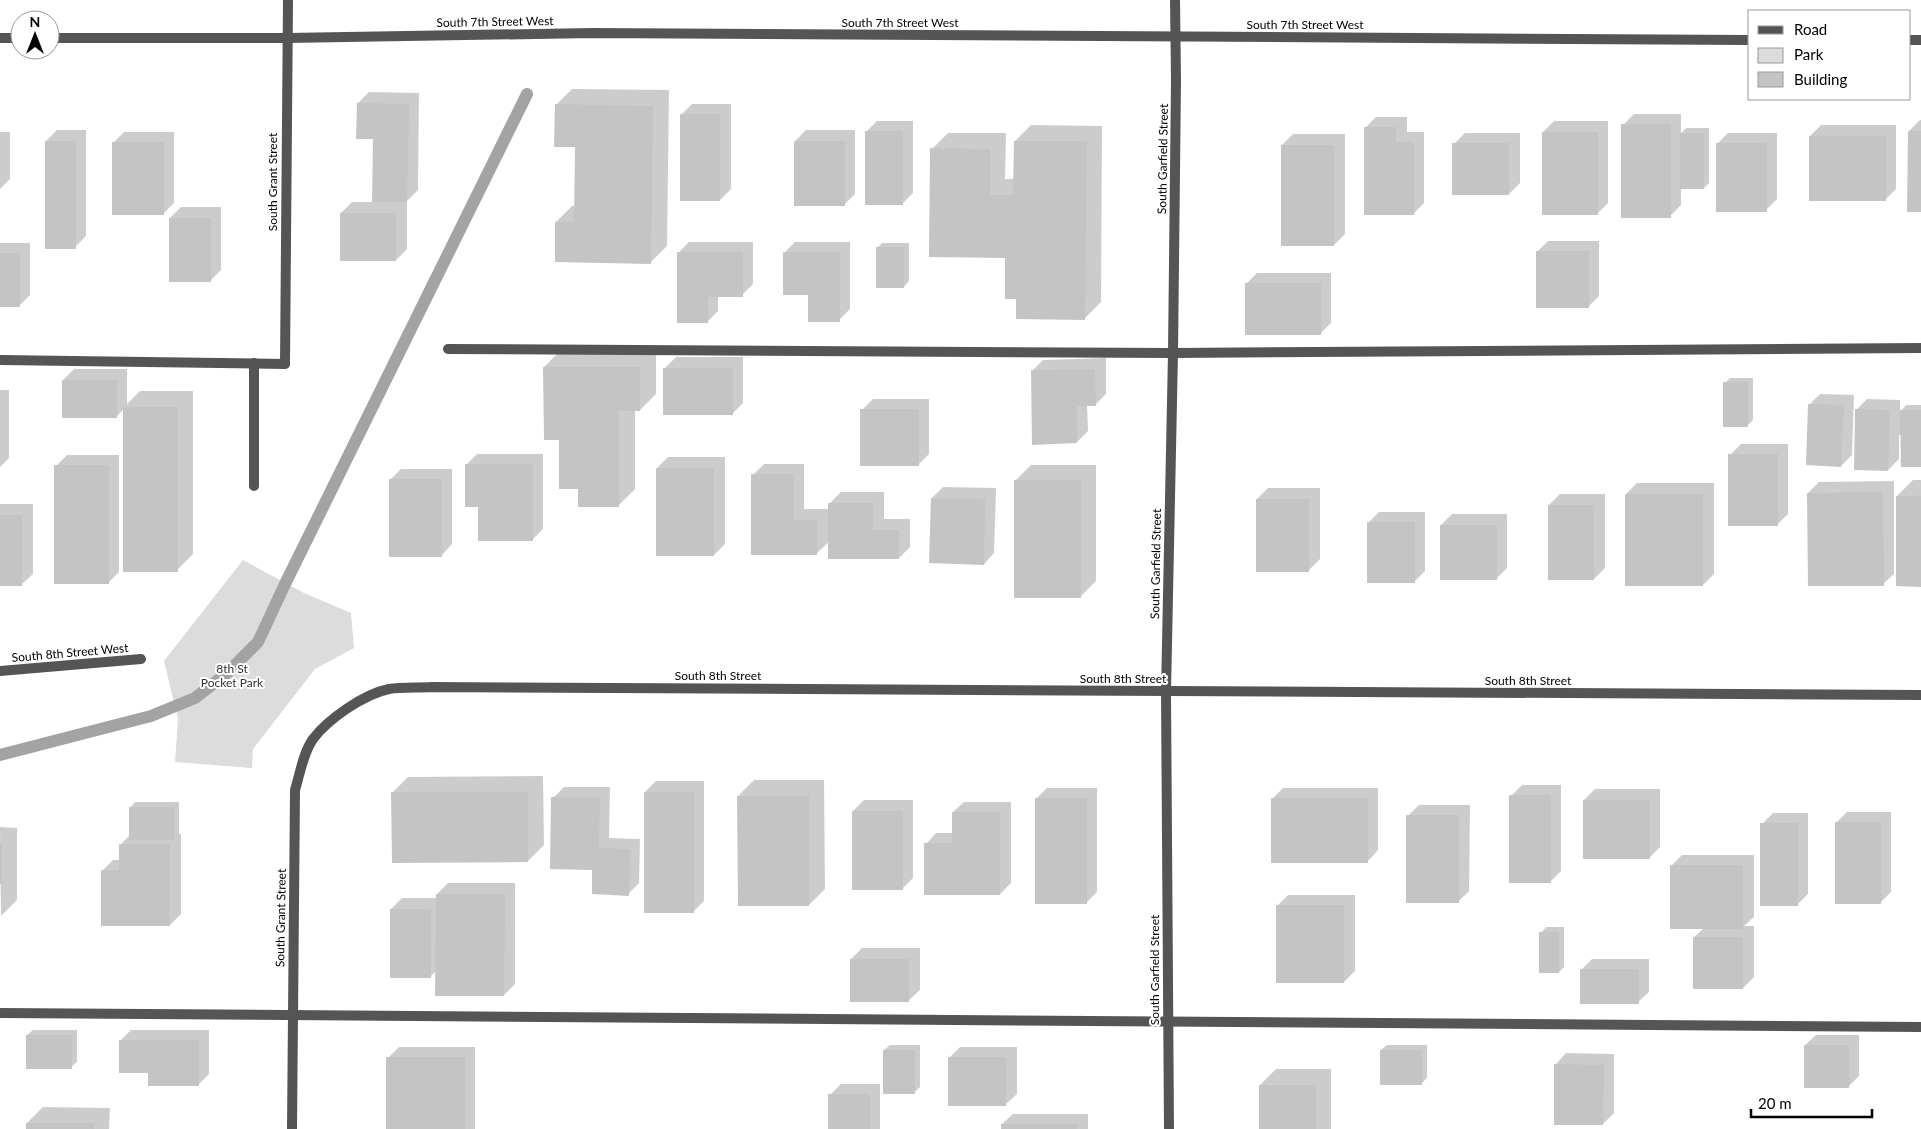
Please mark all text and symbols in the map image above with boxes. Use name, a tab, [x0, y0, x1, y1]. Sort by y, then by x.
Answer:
north arrow	[10, 10, 60, 60]
legend	[1748, 10, 1911, 100]
text: N	[30, 13, 40, 30]
street label: South 7th Street West	[436, 13, 554, 30]
street label: South 7th Street West	[841, 15, 959, 30]
street label: South 7th Street West	[1246, 17, 1364, 32]
text: Road	[1794, 20, 1827, 38]
text: Park	[1794, 45, 1824, 63]
text: Building	[1794, 70, 1847, 88]
street label: South Garfield Street	[1154, 103, 1171, 214]
street label: South Grant Street	[265, 132, 280, 231]
street label: South Garfield Street	[1147, 508, 1164, 619]
street label: South 8th Street West	[11, 640, 130, 665]
park label: 8th St Pocket Park	[201, 661, 264, 690]
street label: South 8th Street	[675, 668, 762, 683]
street label: South 8th Street	[1080, 671, 1167, 686]
street label: South 8th Street	[1485, 673, 1572, 688]
street label: South Grant Street	[272, 868, 289, 967]
street label: South Garfield Street	[1147, 914, 1162, 1025]
scale bar	[1751, 1086, 1872, 1118]
text: 20 m	[1758, 1094, 1792, 1112]

